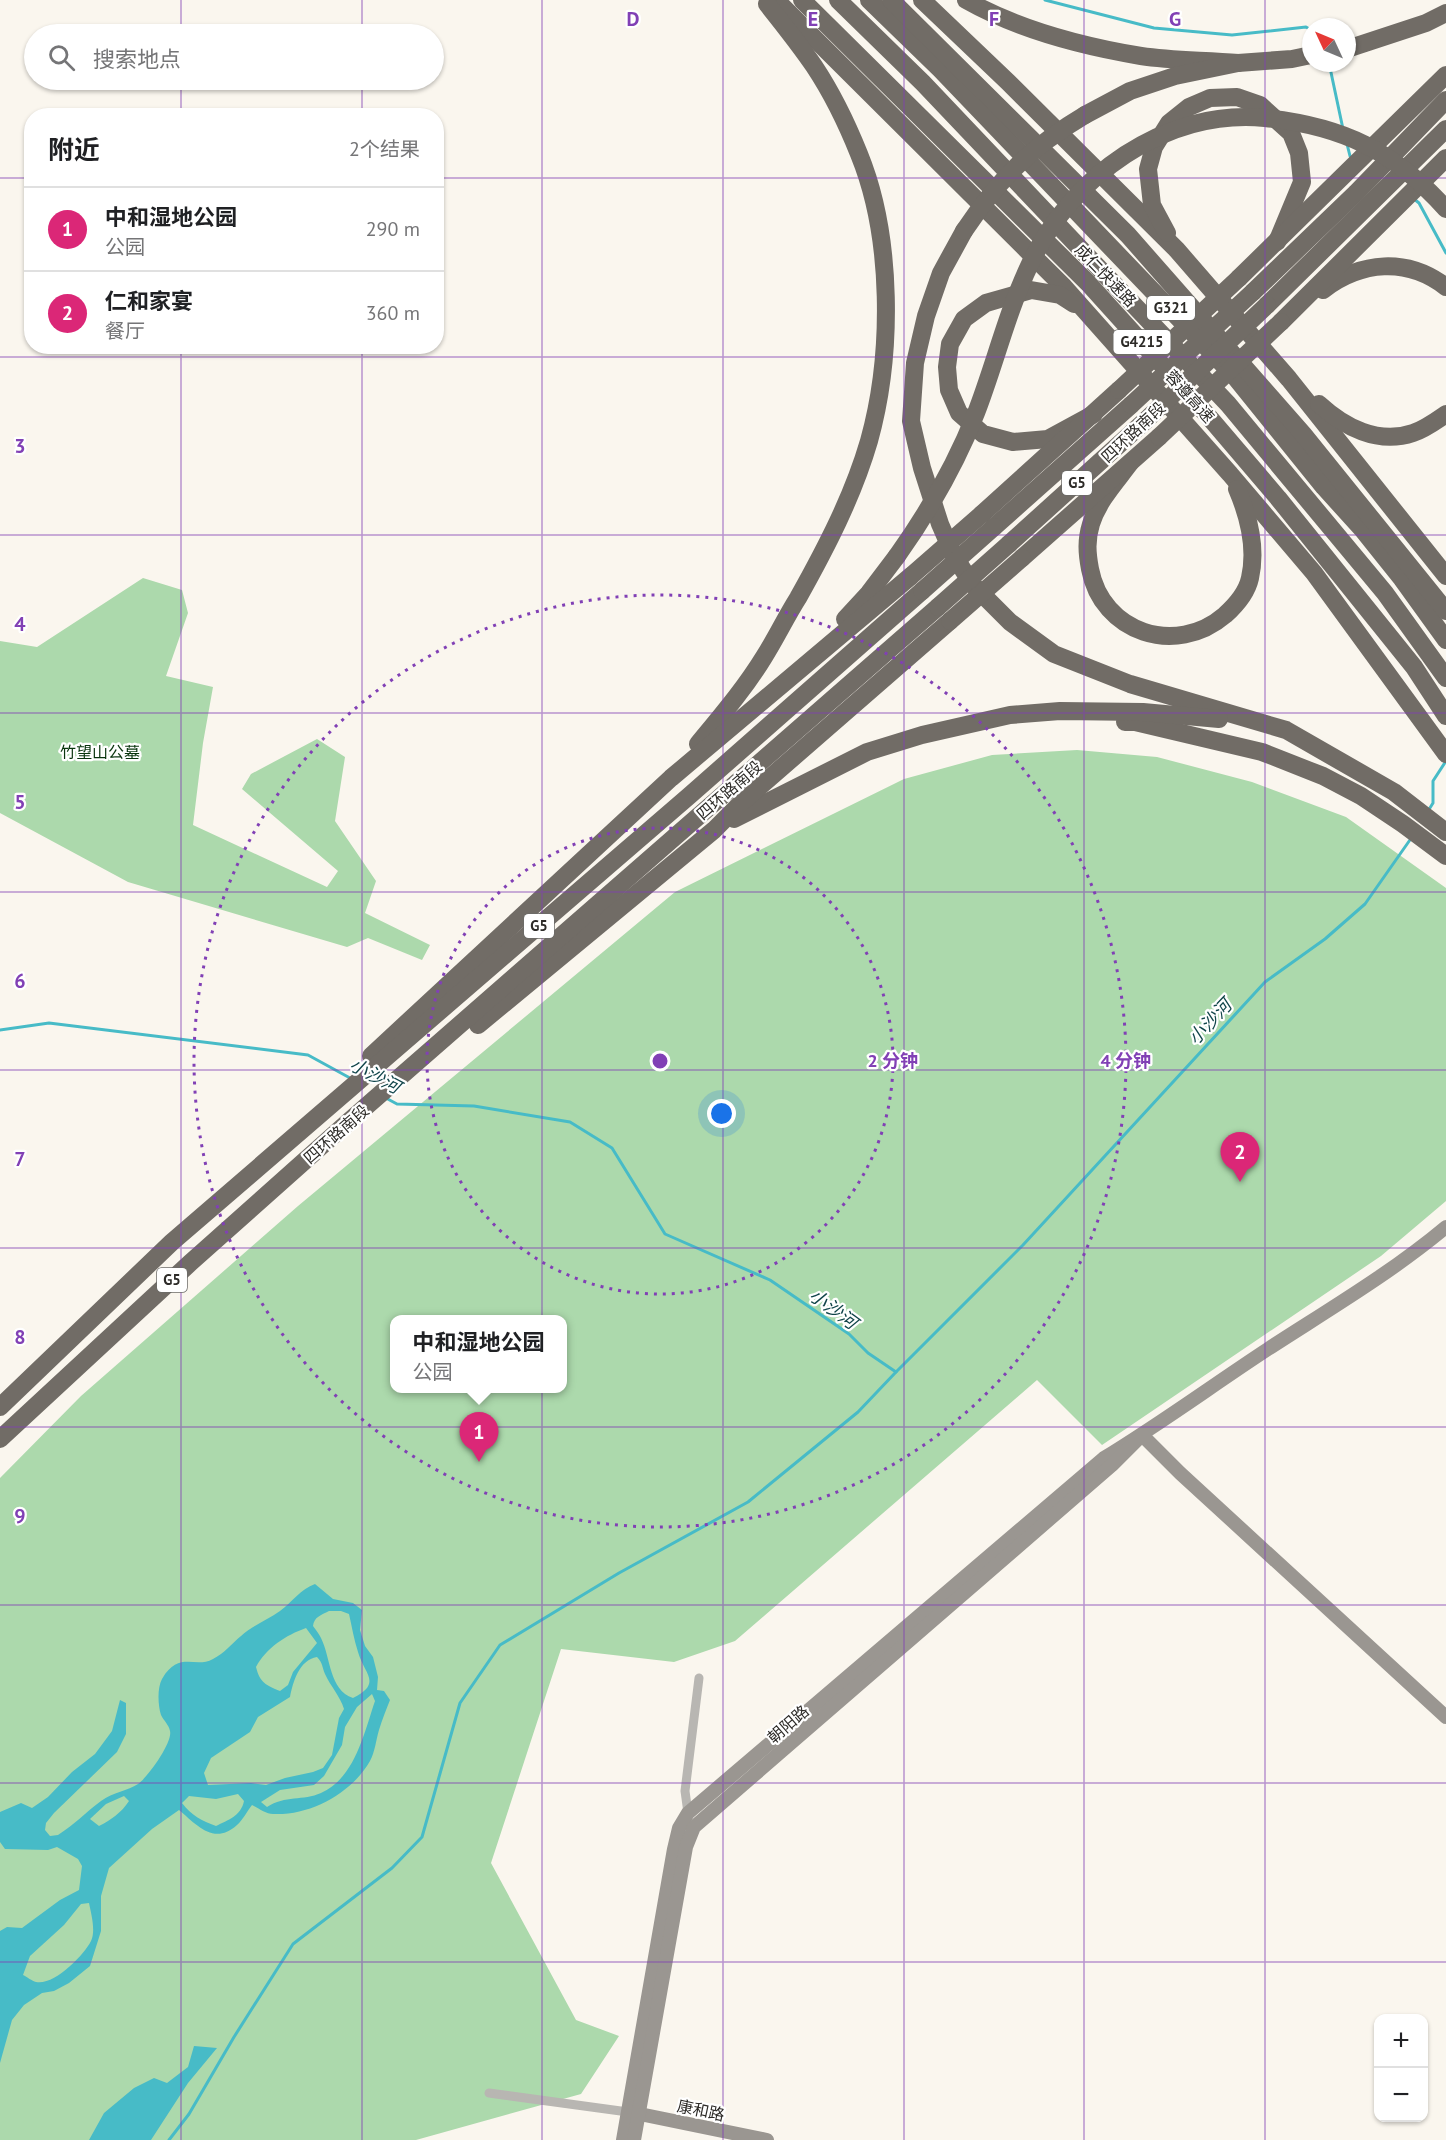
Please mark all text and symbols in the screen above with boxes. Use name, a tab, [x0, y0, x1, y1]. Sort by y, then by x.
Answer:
text: D	[627, 6, 640, 32]
text: E	[808, 6, 818, 32]
text: F	[989, 6, 999, 32]
text: G	[1169, 6, 1181, 32]
north arrow	[1302, 18, 1356, 72]
search box	[24, 24, 444, 90]
icon: search	[45, 41, 78, 74]
text: 搜索地点	[93, 45, 181, 73]
text: 附近	[48, 133, 100, 166]
text: 2个结果	[349, 136, 420, 162]
text: 中和湿地公园	[105, 203, 237, 231]
text: 1	[62, 216, 73, 242]
text: 290 m	[366, 216, 420, 242]
text: 公园	[105, 234, 145, 260]
street label: 成仁快速路	[1071, 239, 1141, 311]
text: 仁和家宴	[105, 287, 193, 315]
road number: G321	[1147, 296, 1195, 320]
text: 2	[62, 300, 73, 326]
text: 360 m	[366, 300, 420, 326]
text: 餐厅	[105, 318, 145, 344]
road number: G4215	[1114, 330, 1170, 354]
street label: 蓉遵高速	[1161, 366, 1219, 426]
street label: 四环路南段	[1097, 397, 1169, 467]
text: 3	[14, 433, 26, 459]
road number: G5	[1062, 471, 1092, 495]
text: 4	[14, 611, 26, 637]
park label: 竹望山公墓	[60, 742, 140, 762]
street label: 四环路南段	[692, 756, 766, 824]
text: 5	[14, 789, 26, 815]
road number: G5	[524, 914, 554, 938]
text: 6	[14, 968, 26, 994]
water label: 小沙河	[1183, 992, 1239, 1049]
text: 2 分钟	[868, 1049, 918, 1072]
text: 4 分钟	[1101, 1049, 1151, 1072]
centre of rings	[650, 1051, 670, 1071]
water label: 小沙河	[346, 1053, 407, 1100]
your location	[707, 1099, 736, 1128]
street label: 四环路南段	[299, 1100, 373, 1168]
pin: 2	[1220, 1132, 1260, 1182]
text: 7	[14, 1146, 26, 1172]
road number: G5	[157, 1268, 187, 1292]
water label: 小沙河	[805, 1283, 864, 1336]
popup	[390, 1315, 567, 1393]
text: 8	[14, 1324, 26, 1350]
text: 中和湿地公园	[412, 1328, 545, 1356]
text: 公园	[412, 1359, 452, 1385]
pin: 1	[460, 1412, 498, 1462]
text: 9	[14, 1503, 26, 1529]
street label: 朝阳路	[763, 1701, 813, 1747]
map controls	[1374, 2014, 1428, 2122]
button: +	[1374, 2014, 1428, 2068]
button: −	[1374, 2068, 1428, 2122]
street label: 康和路	[675, 2095, 727, 2125]

